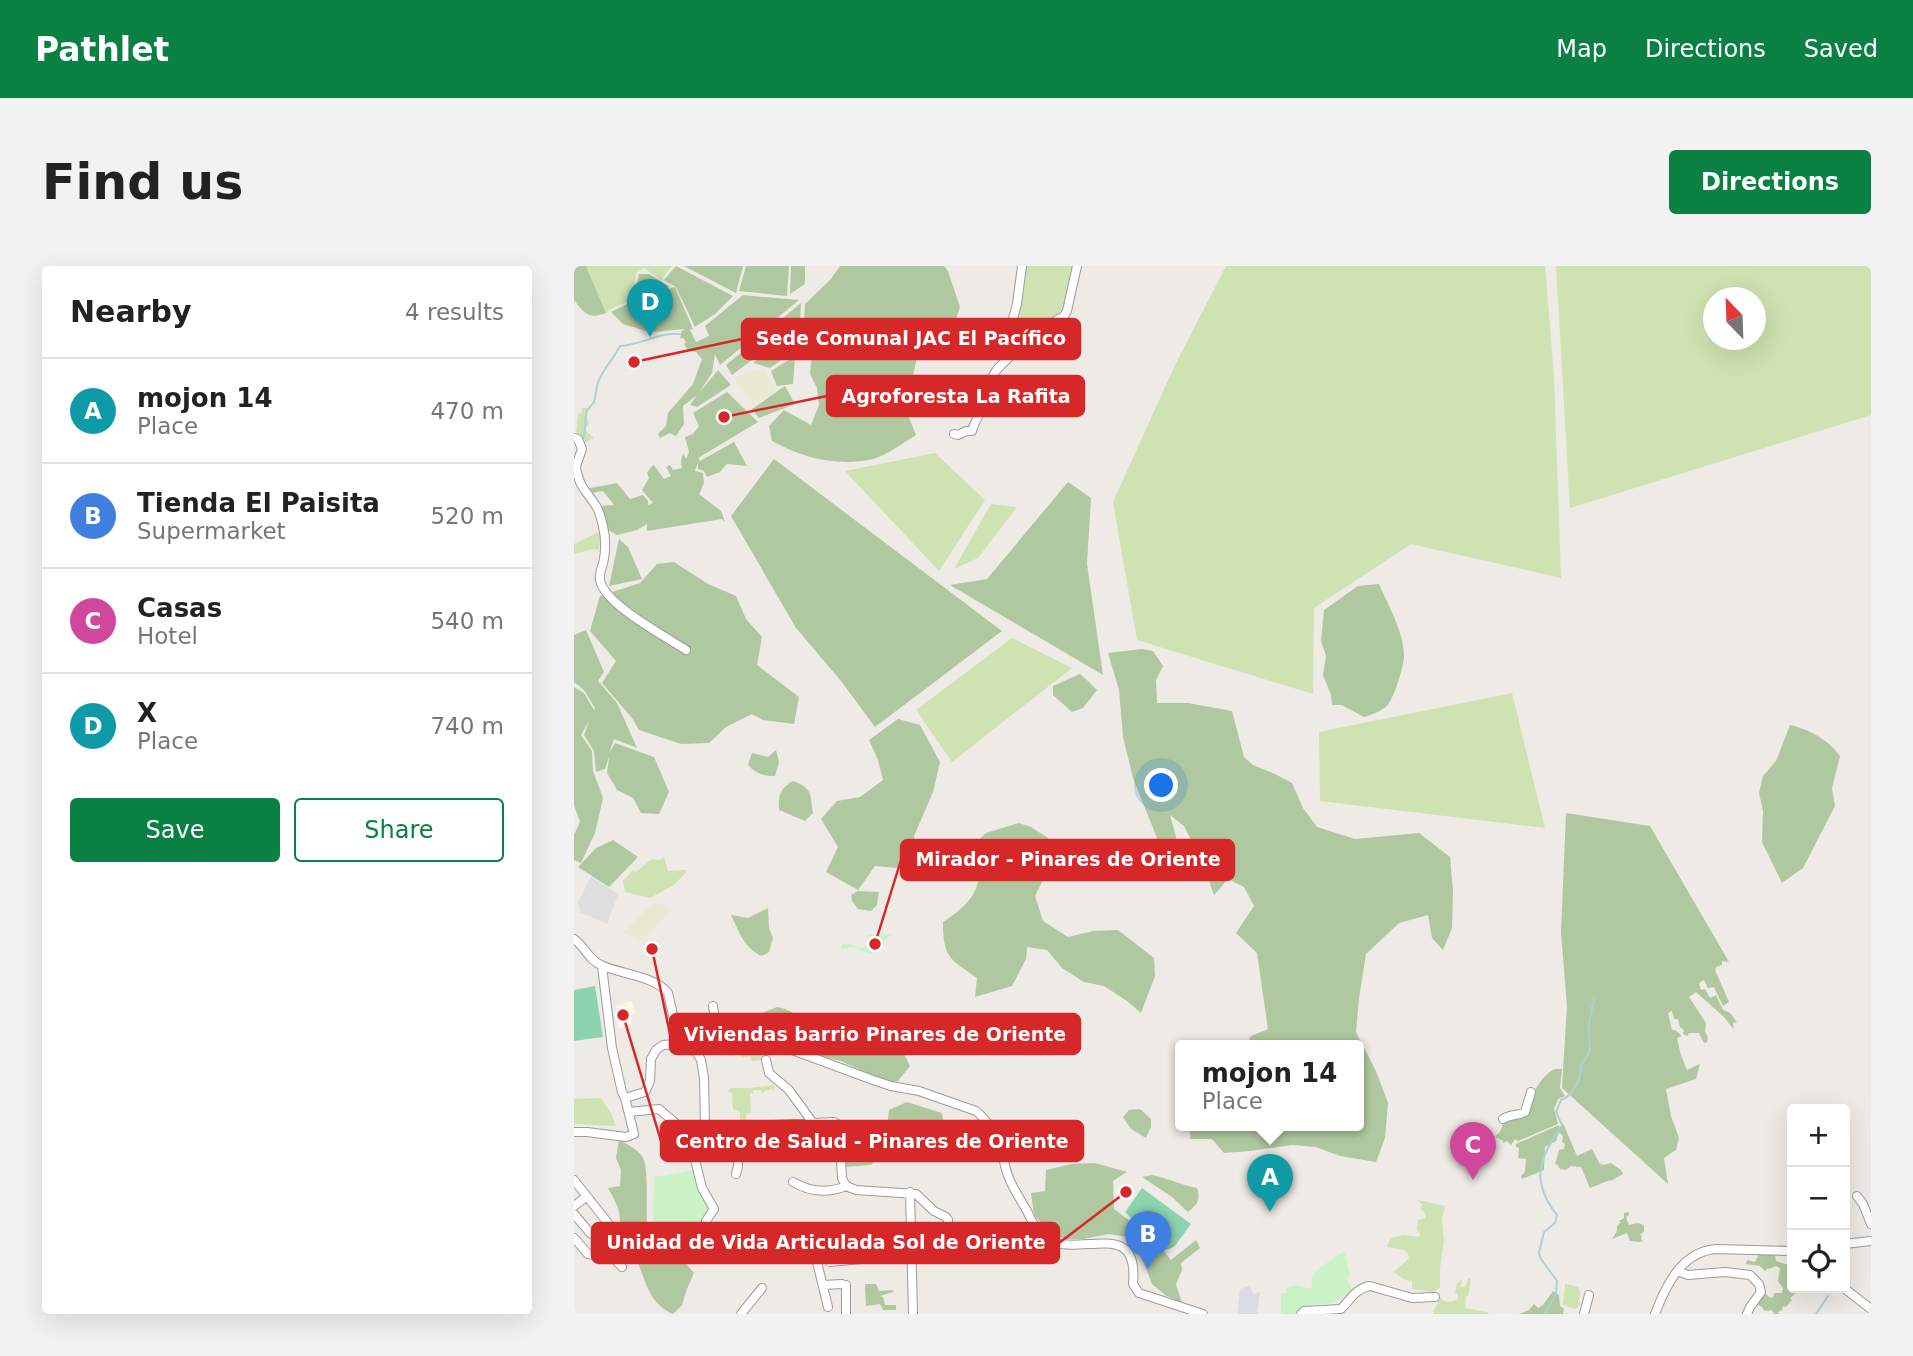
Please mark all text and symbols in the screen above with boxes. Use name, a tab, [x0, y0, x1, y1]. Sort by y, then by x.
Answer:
text: Pathlet	[35, 30, 169, 69]
text: Map	[1556, 35, 1607, 63]
text: Directions	[1645, 35, 1766, 63]
text: Saved	[1804, 35, 1878, 63]
button: Directions	[1669, 150, 1871, 214]
text: Find us	[42, 154, 243, 211]
pin: D	[627, 279, 673, 337]
north arrow	[1703, 287, 1766, 350]
text: Nearby	[70, 294, 192, 329]
text: 4 results	[405, 299, 504, 325]
callout: Sede Comunal JAC El Pacífico	[742, 319, 1080, 359]
text: Sede Comunal JAC El Pacífico	[756, 327, 1066, 349]
callout: Agroforesta La Rafita	[827, 376, 1084, 416]
text: mojon 14	[137, 383, 272, 413]
text: Agroforesta La Rafita	[841, 385, 1071, 407]
text: A	[84, 398, 102, 424]
text: 470 m	[430, 398, 504, 424]
text: Place	[137, 413, 198, 439]
text: Tienda El Paisita	[137, 488, 380, 518]
text: B	[84, 503, 102, 529]
text: 520 m	[430, 503, 504, 529]
text: Supermarket	[137, 518, 286, 544]
text: Casas	[137, 593, 222, 623]
text: C	[85, 608, 101, 634]
text: 540 m	[430, 608, 504, 634]
text: Hotel	[137, 623, 198, 649]
text: X	[137, 698, 157, 728]
text: D	[83, 713, 103, 739]
text: 740 m	[430, 713, 504, 739]
text: Place	[137, 728, 198, 754]
your location	[1144, 768, 1178, 802]
button: Save	[70, 798, 280, 862]
button: Share	[294, 798, 504, 862]
callout: Mirador - Pinares de Oriente	[901, 840, 1234, 880]
text: Mirador - Pinares de Oriente	[915, 848, 1221, 870]
callout: Viviendas barrio Pinares de Oriente	[670, 1014, 1080, 1054]
text: Viviendas barrio Pinares de Oriente	[684, 1023, 1066, 1045]
popup	[1175, 1040, 1364, 1131]
text: mojon 14	[1202, 1058, 1337, 1088]
text: Place	[1202, 1088, 1263, 1114]
map controls	[1787, 1104, 1850, 1293]
button: +	[1787, 1104, 1850, 1167]
callout: Centro de Salud - Pinares de Oriente	[661, 1121, 1083, 1161]
pin: C	[1450, 1122, 1496, 1180]
text: Centro de Salud - Pinares de Oriente	[675, 1130, 1069, 1152]
pin: A	[1247, 1154, 1293, 1212]
button: −	[1787, 1167, 1850, 1230]
pin: B	[1125, 1211, 1171, 1269]
callout: Unidad de Vida Articulada Sol de Oriente	[592, 1223, 1059, 1263]
button: locate	[1787, 1230, 1850, 1293]
text: Unidad de Vida Articulada Sol de Oriente	[606, 1231, 1046, 1253]

